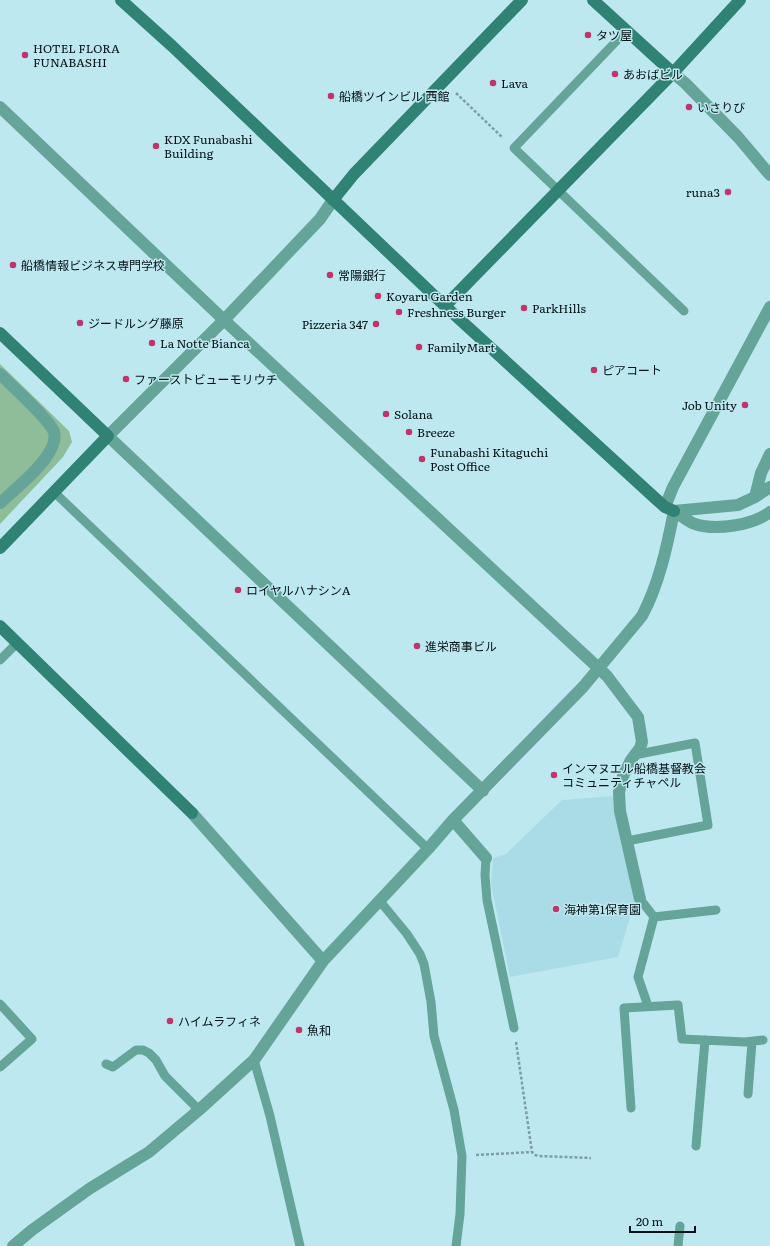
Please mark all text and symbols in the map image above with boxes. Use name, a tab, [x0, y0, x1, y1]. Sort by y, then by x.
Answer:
place label: タツ屋	[596, 26, 632, 44]
marker: タツ屋	[583, 30, 593, 40]
place label: HOTEL FLORA FUNABASHI	[33, 39, 120, 71]
marker: HOTEL FLORA FUNABASHI	[20, 50, 30, 60]
place label: あおばビル	[623, 65, 683, 83]
marker: あおばビル	[610, 69, 620, 79]
place label: Lava	[501, 74, 529, 92]
marker: Lava	[488, 78, 498, 88]
place label: 船橋ツインビル 西館	[339, 87, 449, 105]
marker: 船橋ツインビル 西館	[326, 91, 336, 101]
place label: いさりび	[697, 98, 745, 116]
marker: いさりび	[684, 102, 694, 112]
place label: KDX Funabashi Building	[164, 130, 253, 162]
marker: KDX Funabashi Building	[151, 141, 161, 151]
place label: runa3	[686, 183, 720, 201]
marker: runa3	[723, 187, 733, 197]
place label: 船橋情報ビジネス専門学校	[21, 256, 165, 274]
marker: 船橋情報ビジネス専門学校	[8, 260, 18, 270]
place label: 常陽銀行	[338, 266, 386, 284]
marker: 常陽銀行	[325, 270, 335, 280]
place label: Koyaru Garden	[386, 287, 473, 305]
marker: Koyaru Garden	[373, 291, 383, 301]
place label: ParkHills	[532, 299, 586, 317]
place label: Freshness Burger	[407, 303, 506, 321]
marker: ParkHills	[519, 303, 529, 313]
marker: Freshness Burger	[394, 307, 404, 317]
place label: ジードルング藤原	[88, 314, 184, 332]
place label: Pizzeria 347	[302, 315, 368, 333]
marker: ジードルング藤原	[75, 318, 85, 328]
marker: Pizzeria 347	[371, 319, 381, 329]
place label: La Notte Bianca	[160, 334, 250, 352]
marker: La Notte Bianca	[147, 338, 157, 348]
place label: FamilyMart	[427, 338, 495, 356]
marker: FamilyMart	[414, 342, 424, 352]
place label: ピアコート	[602, 361, 662, 379]
marker: ピアコート	[589, 365, 599, 375]
place label: ファーストビューモリウチ	[134, 370, 277, 388]
marker: ファーストビューモリウチ	[121, 374, 131, 384]
place label: Job Unity	[682, 396, 737, 414]
marker: Job Unity	[740, 400, 750, 410]
place label: Solana	[394, 405, 433, 423]
marker: Solana	[381, 409, 391, 419]
place label: Breeze	[417, 423, 455, 441]
marker: Breeze	[404, 427, 414, 437]
place label: Funabashi Kitaguchi Post Office	[430, 443, 548, 475]
marker: Funabashi Kitaguchi Post Office	[417, 454, 427, 464]
place label: ロイヤルハナシンA	[246, 581, 351, 599]
marker: ロイヤルハナシンA	[233, 585, 243, 595]
place label: 進栄商事ビル	[425, 637, 497, 655]
marker: 進栄商事ビル	[412, 641, 422, 651]
place label: インマヌエル船橋基督教会 コミュニティチャペル	[562, 759, 706, 791]
marker: インマヌエル船橋基督教会 コミュニティチャペル	[549, 770, 559, 780]
place label: 海神第1保育園	[564, 900, 641, 918]
marker: 海神第1保育園	[551, 904, 561, 914]
place label: ハイムラフィネ	[178, 1012, 261, 1030]
marker: ハイムラフィネ	[165, 1016, 175, 1026]
place label: 魚和	[307, 1021, 331, 1039]
marker: 魚和	[294, 1025, 304, 1035]
scale bar	[630, 1208, 695, 1234]
text: 20 m	[636, 1212, 663, 1230]

